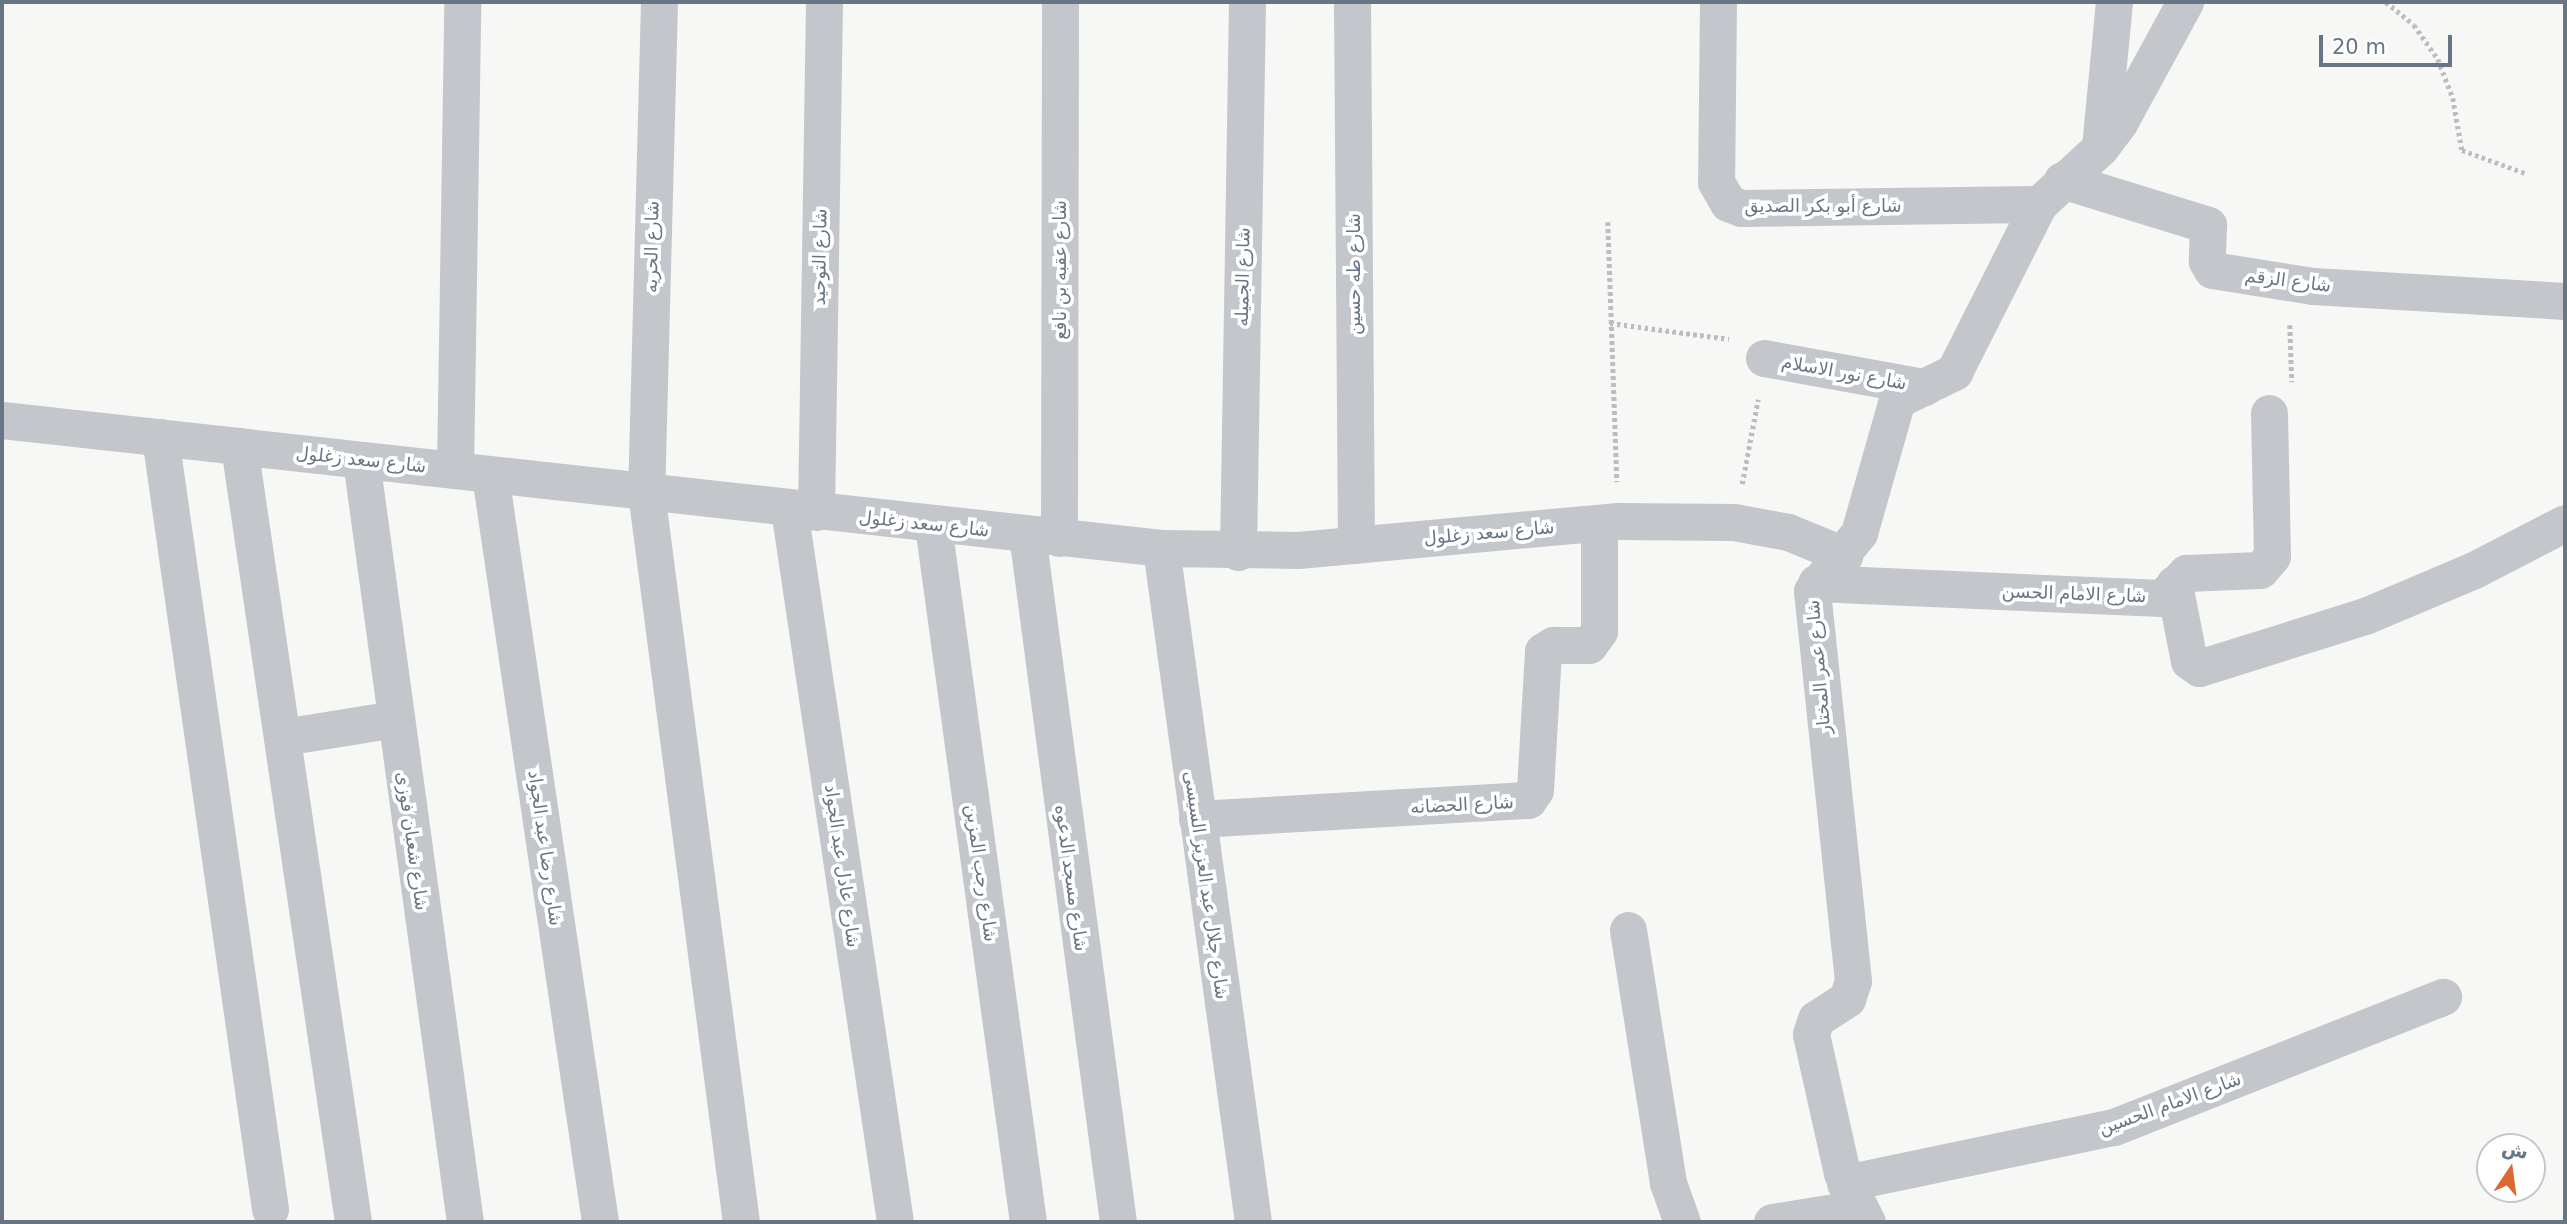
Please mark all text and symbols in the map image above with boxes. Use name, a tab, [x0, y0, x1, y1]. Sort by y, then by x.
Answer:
scale bar	[2322, 21, 2455, 65]
text: 20 m	[2332, 35, 2386, 59]
street label: شارع أبو بكر الصديق	[1745, 195, 1901, 217]
street label: شارع عقبه بن نافع	[1049, 200, 1071, 340]
street label: شارع الحريه	[640, 201, 664, 293]
street label: شارع التوحيد	[808, 208, 832, 306]
street label: شارع طه حسين	[1343, 213, 1365, 335]
street label: شارع الجميله	[1231, 227, 1255, 327]
street label: شارع الزقم	[2244, 265, 2332, 297]
street label: شارع نور الاسلام	[1780, 351, 1908, 395]
street label: شارع سعد زغلول	[295, 442, 427, 478]
street label: شارع سعد زغلول	[858, 506, 990, 542]
street label: شارع سعد زغلول	[1423, 517, 1555, 549]
street label: شارع الامام الحسن	[2001, 581, 2147, 607]
street label: شارع عمر المختار	[1802, 599, 1836, 735]
street label: شارع رضا عبد الجواد	[523, 769, 567, 927]
street label: شارع جلال عبد العزيز السيسى	[1179, 769, 1233, 1001]
street label: شارع شعبان فوزى	[392, 770, 432, 912]
street label: شارع عادل عبد الجواد	[820, 783, 864, 949]
street label: شارع الحضانه	[1410, 792, 1514, 818]
street label: شارع رجب المزين	[961, 803, 1001, 943]
street label: شارع مسجد الدعوه	[1050, 803, 1092, 953]
street label: شارع الامام الحسين	[2096, 1068, 2244, 1140]
north arrow	[2476, 1133, 2546, 1203]
text: ش	[2500, 1136, 2531, 1163]

